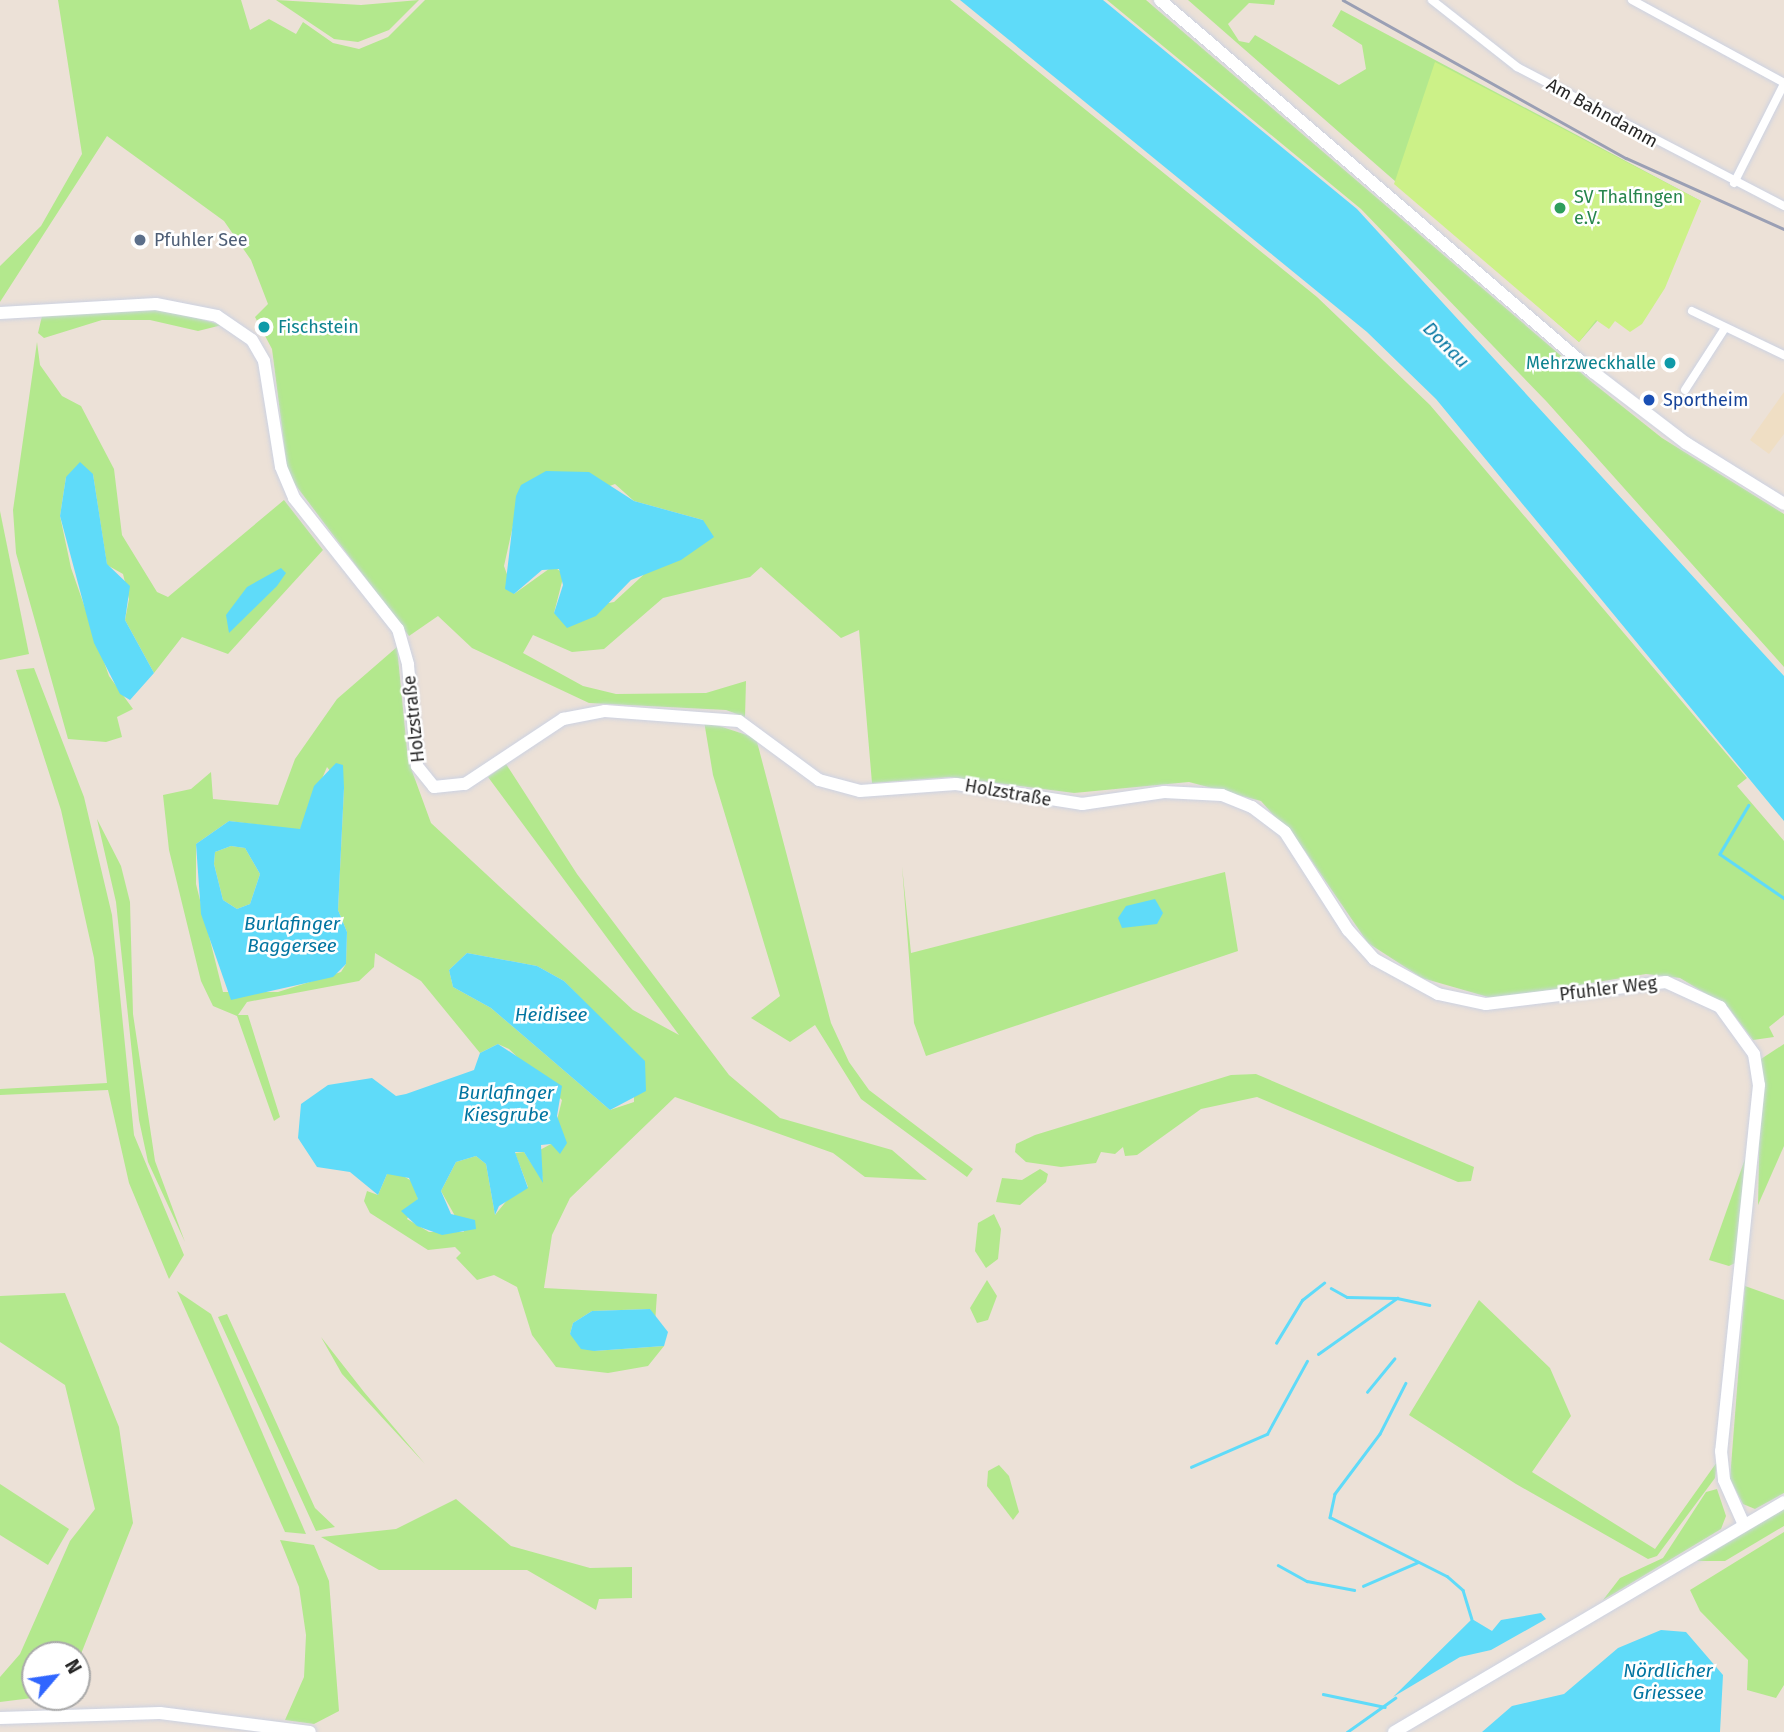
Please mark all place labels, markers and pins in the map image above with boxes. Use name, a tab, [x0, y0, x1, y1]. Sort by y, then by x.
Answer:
place label: SV Thalfingen e.V.	[1574, 187, 1683, 230]
marker: SV Thalfingen e.V.	[1552, 200, 1568, 216]
place label: Pfuhler See	[154, 229, 248, 251]
marker: Pfuhler See	[132, 232, 148, 248]
place label: Fischstein	[278, 316, 359, 338]
marker: Fischstein	[256, 319, 272, 335]
place label: Mehrzweckhalle	[1526, 352, 1656, 374]
marker: Mehrzweckhalle	[1662, 355, 1678, 371]
place label: Sportheim	[1663, 389, 1748, 411]
marker: Sportheim	[1641, 392, 1657, 408]

